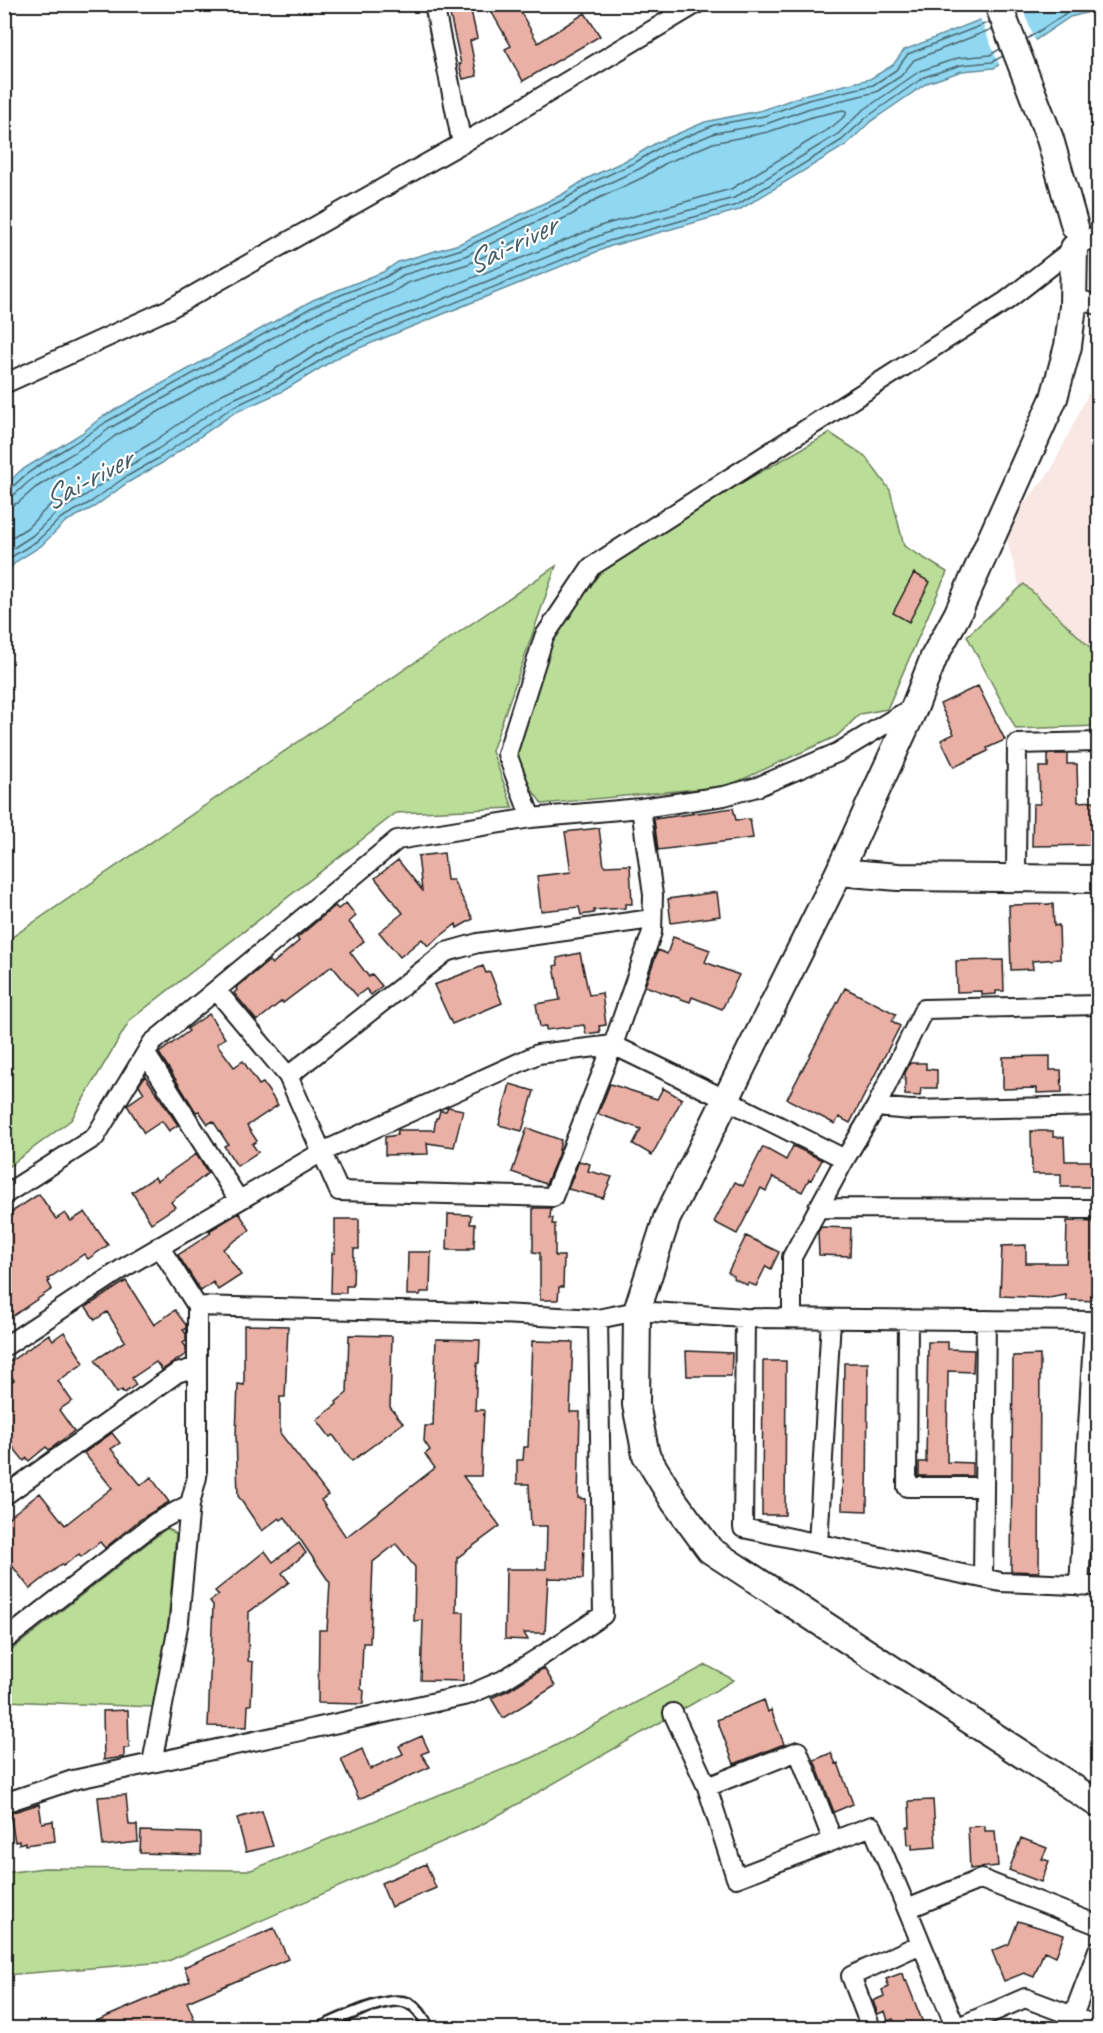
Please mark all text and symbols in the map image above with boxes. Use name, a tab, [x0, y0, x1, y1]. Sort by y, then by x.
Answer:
water label: Sai-river	[459, 202, 568, 283]
water label: Sai-river	[35, 436, 144, 520]

